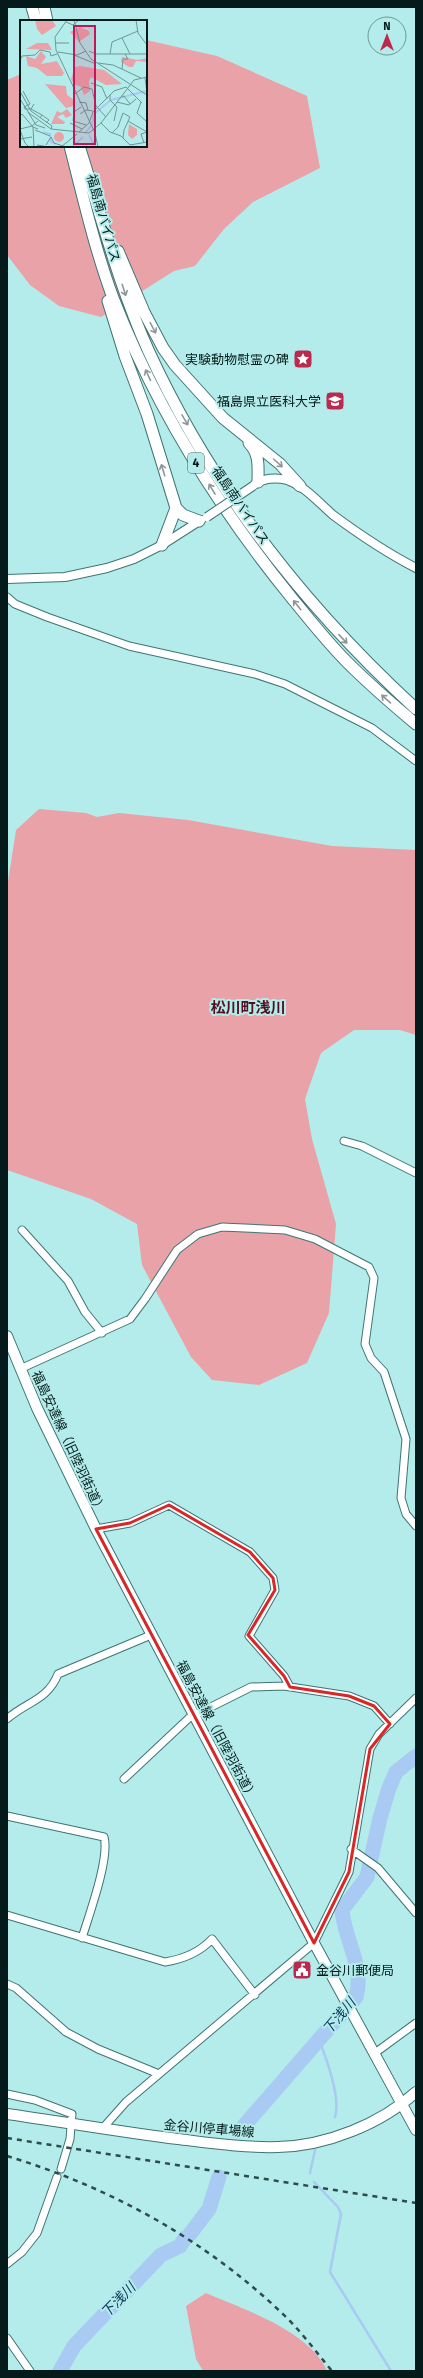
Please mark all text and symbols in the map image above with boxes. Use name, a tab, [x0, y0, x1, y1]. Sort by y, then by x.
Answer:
north arrow	[367, 16, 407, 56]
inset map	[20, 20, 147, 147]
text: N	[383, 20, 391, 33]
street label: 福島南バイパス	[84, 172, 123, 264]
one-way arrow	[121, 284, 129, 296]
one-way arrow	[149, 322, 157, 334]
place icon: 実験動物慰霊の碑	[292, 348, 314, 370]
place label: 実験動物慰霊の碑	[185, 352, 289, 367]
one-way arrow	[144, 370, 151, 382]
school or university icon: 福島県立医科大学	[324, 390, 346, 412]
place label: 福島県立医科大学	[217, 394, 321, 409]
one-way arrow	[182, 414, 190, 426]
road number: 4	[188, 453, 204, 473]
one-way arrow	[273, 458, 283, 468]
street label: 福島南バイパス	[209, 463, 272, 547]
one-way arrow	[159, 464, 166, 477]
one-way arrow	[207, 483, 215, 495]
one-way arrow	[293, 599, 301, 610]
one-way arrow	[338, 633, 347, 643]
one-way arrow	[381, 694, 392, 703]
district label: 松川町浅川	[210, 999, 286, 1017]
street label: 福島安達線（旧陸羽街道）	[29, 1368, 108, 1516]
street label: 福島安達線（旧陸羽街道）	[173, 1658, 260, 1803]
public building icon: 金谷川郵便局	[291, 1959, 313, 1981]
place label: 金谷川郵便局	[316, 1963, 394, 1978]
water label: 下浅川	[319, 1993, 361, 2038]
street label: 金谷川停車場線	[163, 2117, 255, 2140]
water label: 下浅川	[98, 2278, 140, 2321]

